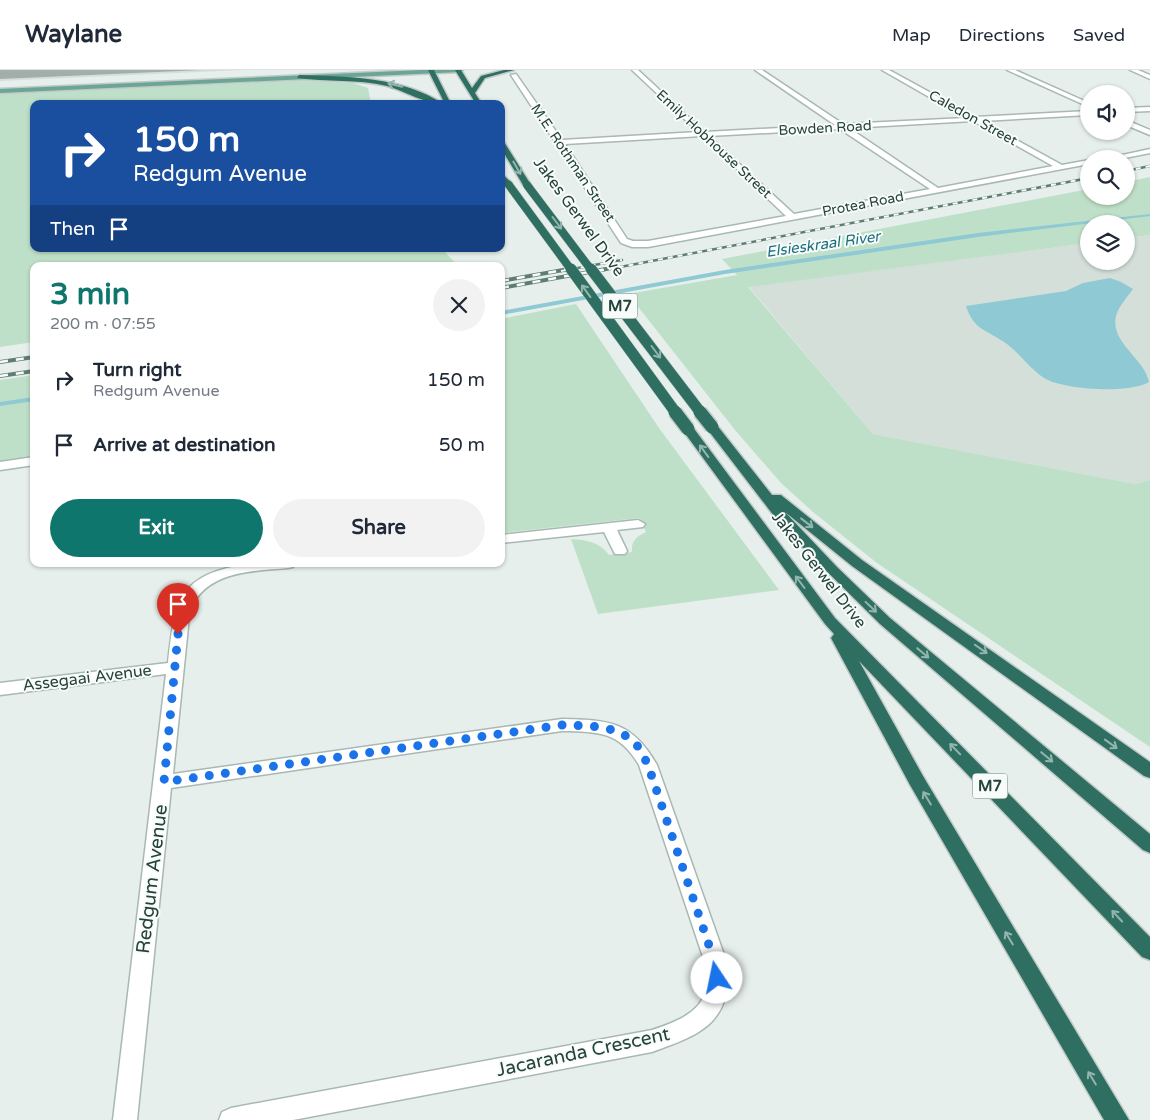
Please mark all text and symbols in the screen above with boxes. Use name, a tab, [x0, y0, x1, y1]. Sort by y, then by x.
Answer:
text: Waylane	[25, 20, 122, 49]
text: Map	[892, 24, 931, 46]
text: Directions	[959, 24, 1045, 46]
text: Saved	[1073, 24, 1125, 46]
one-way arrow	[387, 80, 403, 90]
map controls	[1080, 85, 1135, 270]
button: sound	[1080, 85, 1135, 140]
street label: Emily Hobhouse Street	[653, 86, 776, 202]
street label: Caledon Street	[926, 87, 1021, 150]
street label: M.E. Rothman Street	[527, 101, 619, 226]
street label: Bowden Road	[778, 117, 872, 139]
text: 150 m	[133, 119, 240, 161]
icon: right	[50, 120, 115, 185]
button: search	[1080, 150, 1135, 205]
street label: Jakes Gerwel Drive	[529, 154, 629, 280]
one-way arrow	[513, 160, 523, 174]
text: Redgum Avenue	[133, 161, 307, 187]
street label: Protea Road	[821, 188, 905, 220]
icon: arrive	[105, 215, 133, 243]
button: layers	[1080, 215, 1135, 270]
one-way arrow	[551, 217, 562, 230]
text: Then	[50, 218, 95, 240]
water label: Elsieskraal River	[765, 227, 883, 261]
text: 3 min	[50, 276, 130, 313]
button: close	[433, 279, 485, 331]
one-way arrow	[581, 284, 591, 298]
road number: M7	[602, 294, 638, 318]
text: 200 m · 07:55	[50, 314, 156, 334]
one-way arrow	[650, 346, 661, 359]
text: Turn right	[93, 359, 181, 381]
icon: right	[50, 366, 78, 394]
text: 150 m	[427, 369, 485, 391]
text: Redgum Avenue	[93, 381, 220, 401]
icon: arrive	[50, 431, 78, 459]
text: Arrive at destination	[93, 434, 276, 456]
text: 50 m	[439, 434, 485, 456]
one-way arrow	[699, 444, 709, 458]
button: Exit	[50, 499, 263, 557]
button: Share	[273, 499, 485, 557]
street label: Jakes Gerwel Drive	[767, 508, 871, 632]
one-way arrow	[800, 517, 813, 528]
one-way arrow	[795, 576, 806, 589]
pin	[157, 583, 199, 634]
icon: arrive	[164, 590, 192, 618]
one-way arrow	[864, 601, 877, 613]
one-way arrow	[973, 644, 987, 654]
one-way arrow	[916, 647, 929, 658]
street label: Assegaai Avenue	[21, 660, 153, 696]
one-way arrow	[1104, 739, 1118, 749]
one-way arrow	[949, 743, 961, 755]
one-way arrow	[1041, 751, 1054, 762]
road number: M7	[972, 774, 1008, 798]
one-way arrow	[921, 792, 931, 806]
street label: Redgum Avenue	[132, 803, 172, 955]
one-way arrow	[1111, 909, 1123, 922]
one-way arrow	[1004, 932, 1014, 946]
position arrow	[690, 951, 742, 1003]
street label: Jacaranda Crescent	[494, 1023, 672, 1081]
one-way arrow	[1086, 1071, 1096, 1086]

